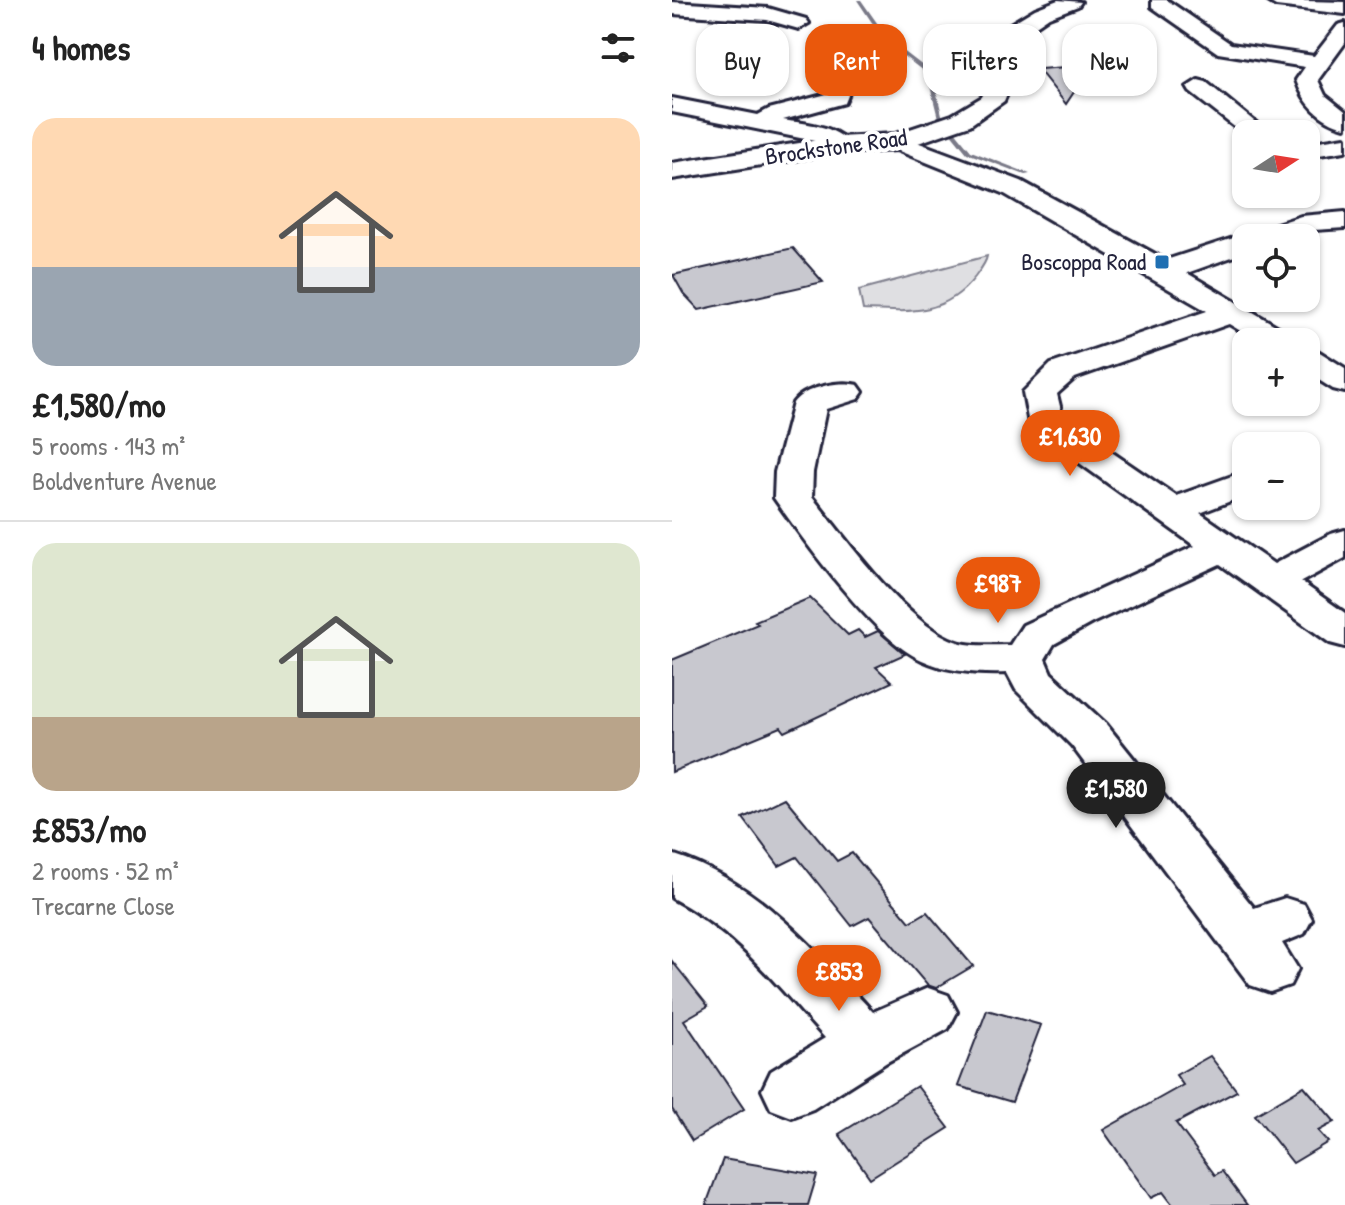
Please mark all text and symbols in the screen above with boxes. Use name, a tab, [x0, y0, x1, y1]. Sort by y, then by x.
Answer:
chip: Buy	[696, 24, 789, 96]
chip: Rent	[805, 24, 907, 96]
chip: Filters	[923, 24, 1046, 96]
chip: New	[1062, 24, 1157, 96]
text: 4 homes	[32, 25, 130, 71]
icon: filters	[596, 26, 640, 70]
street label: Brockstone Road	[763, 120, 909, 172]
north arrow	[1232, 120, 1320, 208]
map controls	[1232, 120, 1320, 520]
icon: home	[264, 170, 408, 314]
button: locate	[1232, 224, 1320, 312]
place label: Boscoppa Road	[1021, 245, 1146, 277]
marker: Boscoppa Road	[1153, 253, 1171, 271]
button: +	[1232, 328, 1320, 416]
text: £1,580/mo	[32, 382, 165, 428]
pin: £1,630	[1005, 410, 1135, 478]
text: £1,630	[1039, 418, 1101, 453]
text: 5 rooms · 143 m²	[32, 428, 185, 463]
button: −	[1232, 432, 1320, 520]
text: Boldventure Avenue	[32, 463, 217, 498]
pin: £987	[951, 557, 1045, 625]
text: £987	[974, 565, 1022, 600]
icon: home	[264, 595, 408, 739]
pin: £1,580	[1051, 762, 1181, 830]
text: £1,580	[1085, 770, 1147, 805]
text: £853/mo	[32, 807, 146, 853]
text: 2 rooms · 52 m²	[32, 853, 179, 888]
text: Trecarne Close	[32, 888, 175, 923]
pin: £853	[792, 945, 886, 1013]
text: £853	[815, 953, 863, 988]

